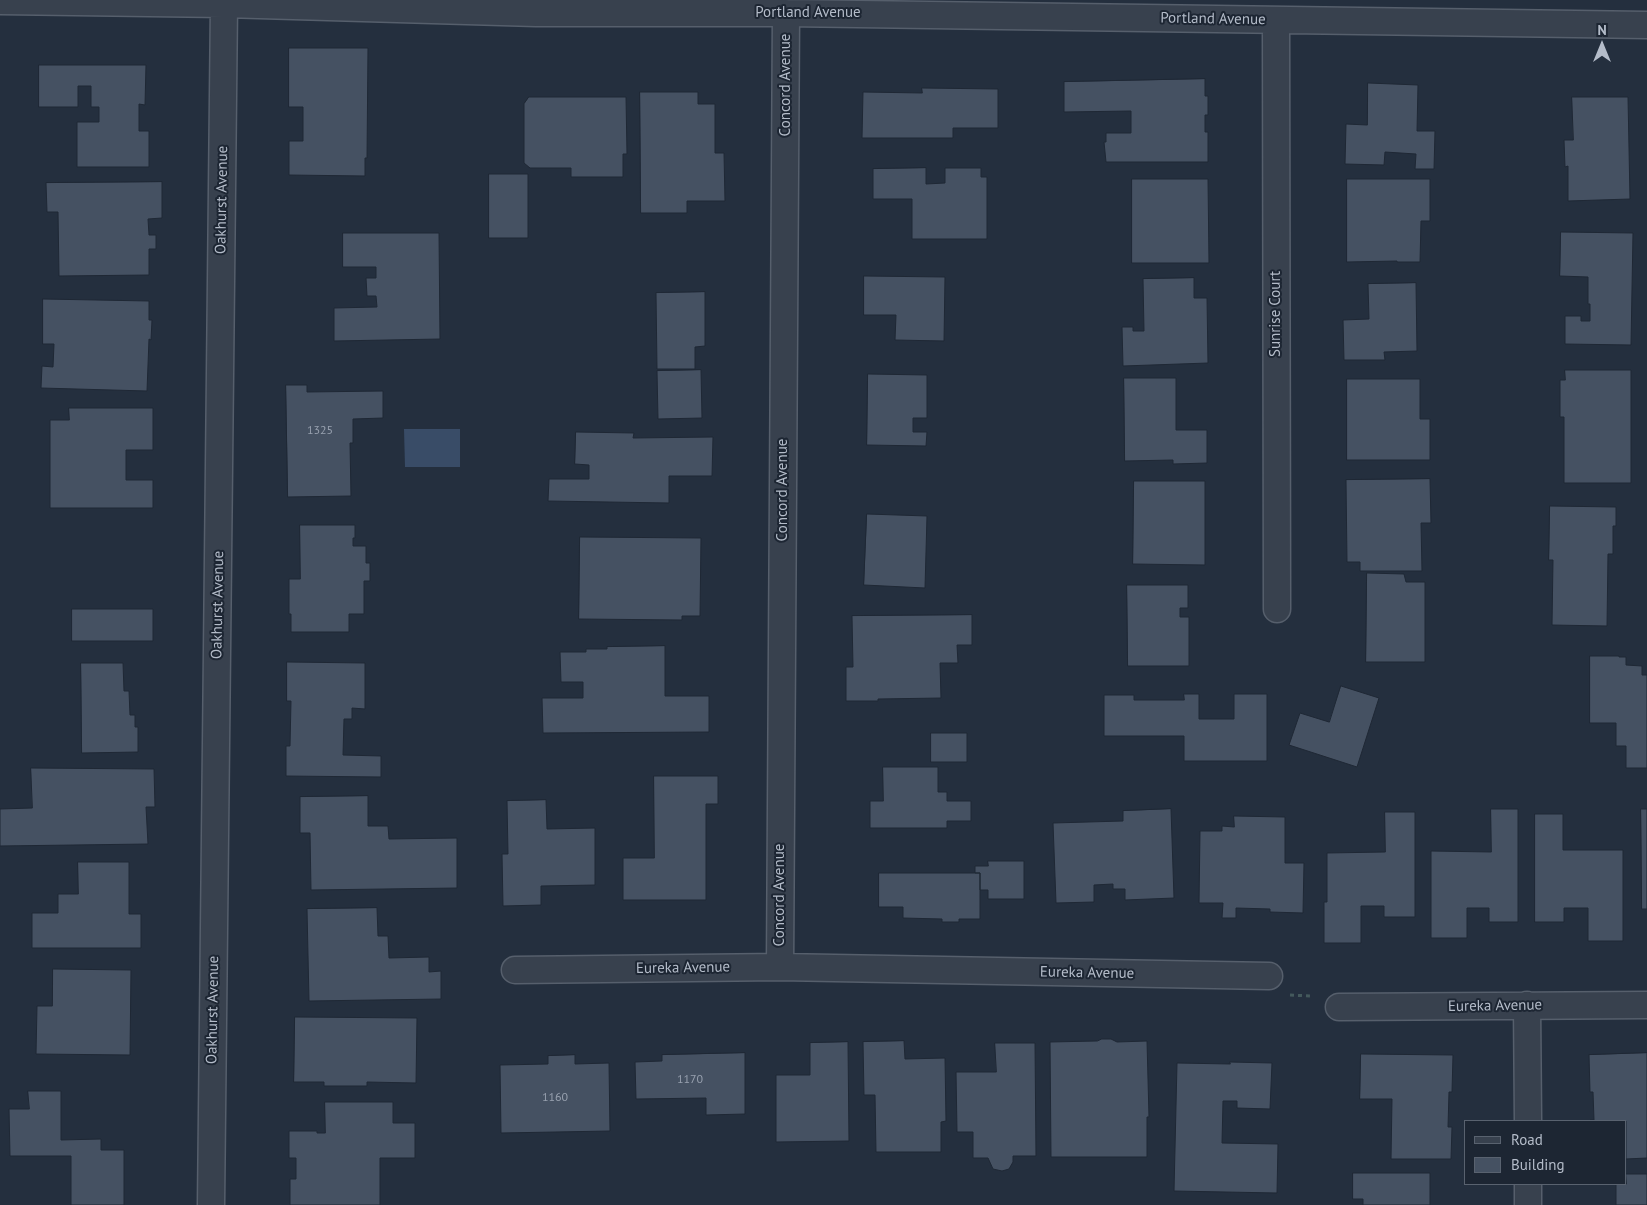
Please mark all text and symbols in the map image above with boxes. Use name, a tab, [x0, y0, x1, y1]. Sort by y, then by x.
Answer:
street label: Portland Avenue	[755, 4, 861, 22]
street label: Portland Avenue	[1160, 9, 1266, 29]
north arrow	[1577, 20, 1627, 70]
text: N	[1597, 21, 1607, 39]
street label: Concord Avenue	[777, 34, 795, 136]
street label: Oakhurst Avenue	[212, 146, 232, 254]
street label: Sunrise Court	[1267, 271, 1285, 357]
house number: 1325	[307, 424, 333, 438]
street label: Concord Avenue	[774, 439, 792, 541]
street label: Oakhurst Avenue	[208, 551, 228, 659]
street label: Concord Avenue	[771, 844, 789, 946]
street label: Oakhurst Avenue	[203, 956, 223, 1064]
street label: Eureka Avenue	[636, 958, 730, 978]
street label: Eureka Avenue	[1040, 963, 1134, 983]
street label: Eureka Avenue	[1448, 996, 1542, 1016]
house number: 1170	[677, 1073, 703, 1087]
house number: 1160	[542, 1091, 568, 1105]
legend	[1464, 1120, 1627, 1185]
text: Road	[1511, 1130, 1543, 1149]
text: Building	[1511, 1155, 1565, 1174]

